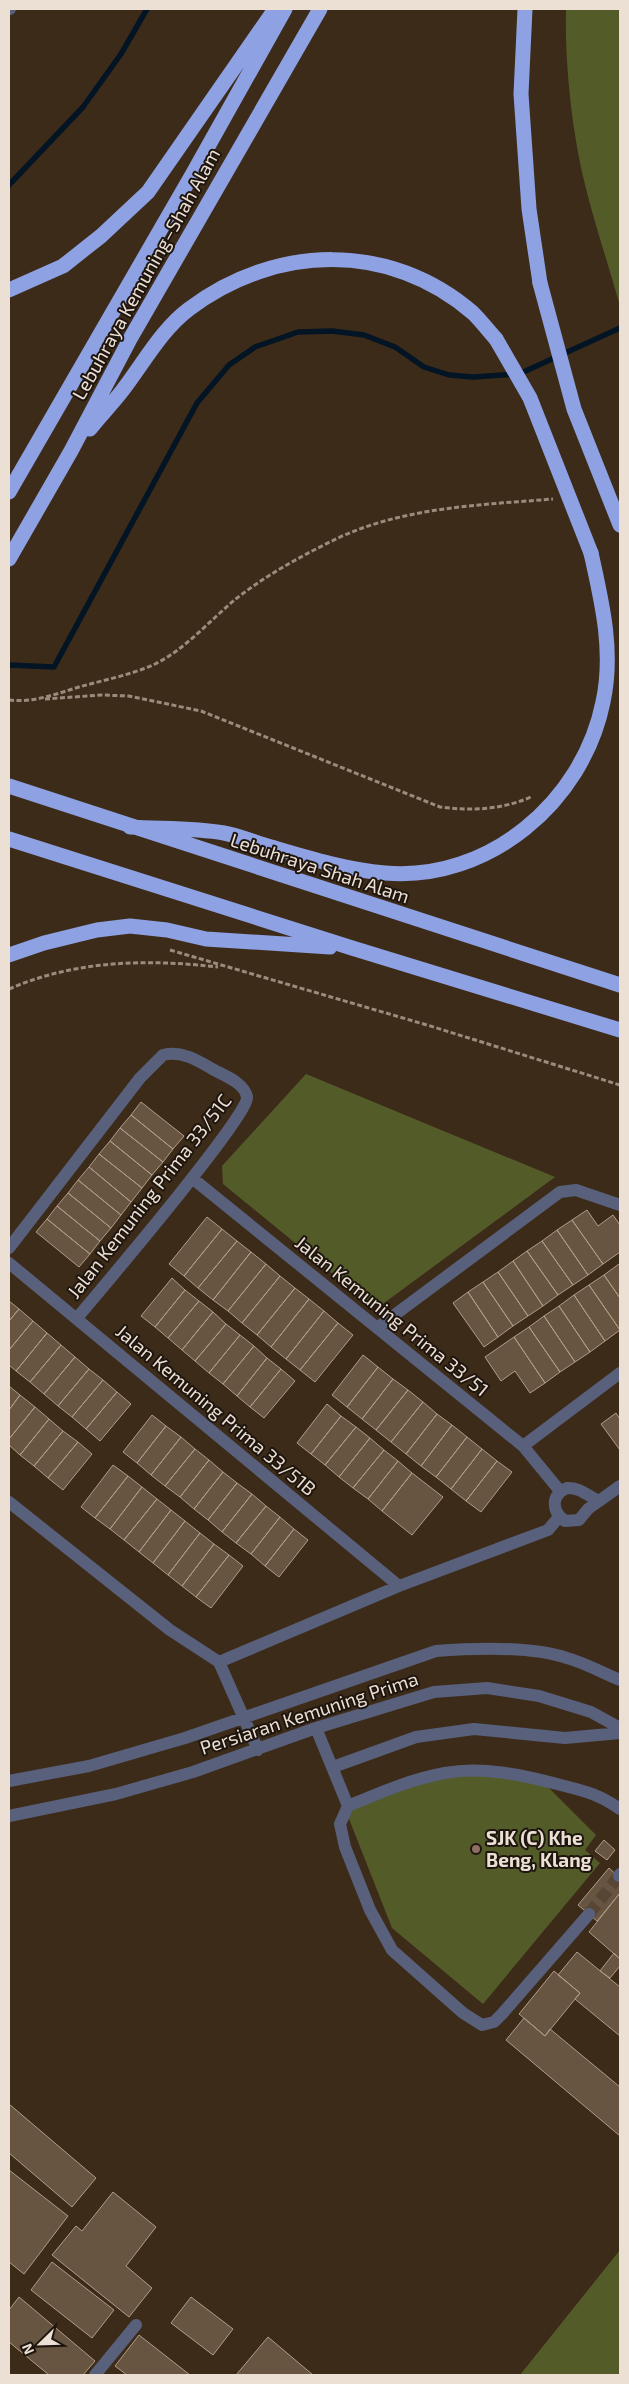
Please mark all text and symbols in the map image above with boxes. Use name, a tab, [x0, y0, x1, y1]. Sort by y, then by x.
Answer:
street label: Lebuhraya Kemuning–Shah Alam	[67, 144, 224, 403]
street label: Lebuhraya Shah Alam	[228, 828, 413, 907]
street label: Jalan Kemuning Prima 33/51C	[62, 1089, 236, 1302]
street label: Jalan Kemuning Prima 33/51	[291, 1230, 494, 1401]
street label: Jalan Kemuning Prima 33/51B	[112, 1319, 321, 1500]
street label: Persiaran Kemuning Prima	[197, 1666, 421, 1759]
place label: SJK (C) Khe Beng, Klang	[486, 1826, 592, 1871]
marker: SJK (C) Khe Beng, Klang	[470, 1843, 482, 1855]
north arrow	[15, 2319, 65, 2369]
text: N	[18, 2341, 37, 2357]

